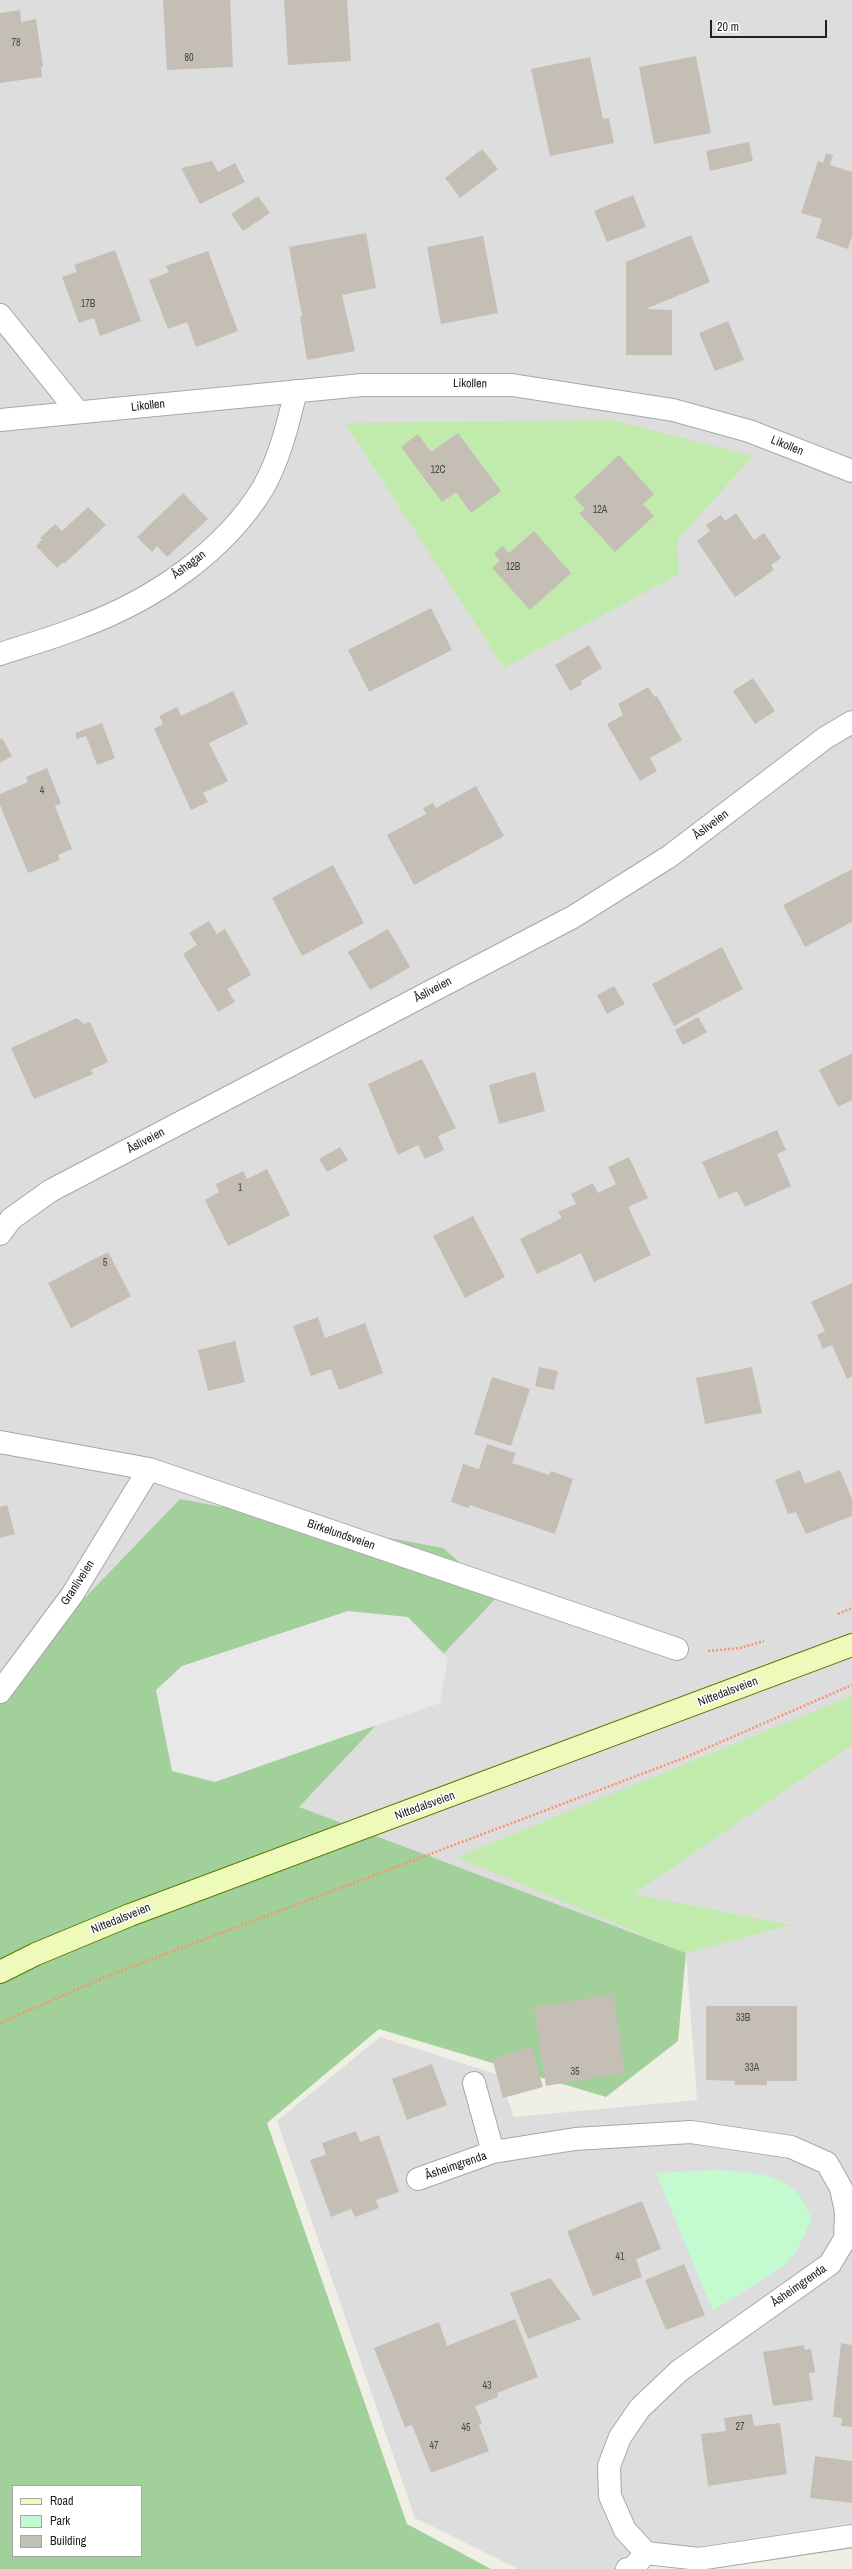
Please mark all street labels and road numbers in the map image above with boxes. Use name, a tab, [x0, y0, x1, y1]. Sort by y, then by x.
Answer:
street label: Likollen	[453, 377, 487, 391]
street label: Likollen	[130, 397, 166, 415]
street label: Likollen	[769, 433, 805, 459]
street label: Åshagan	[169, 548, 209, 582]
street label: Åsliveien	[691, 807, 731, 843]
street label: Åsliveien	[412, 974, 454, 1006]
street label: Åsliveien	[125, 1125, 167, 1157]
street label: Birkelundsveien	[305, 1517, 377, 1553]
street label: Granliveien	[58, 1558, 98, 1608]
street label: Nittedalsveien	[696, 1674, 760, 1710]
street label: Nittedalsveien	[393, 1788, 457, 1824]
street label: Nittedalsveien	[89, 1901, 153, 1937]
street label: Åsheimgrenda	[423, 2149, 489, 2183]
street label: Åsheimgrenda	[769, 2262, 829, 2310]

